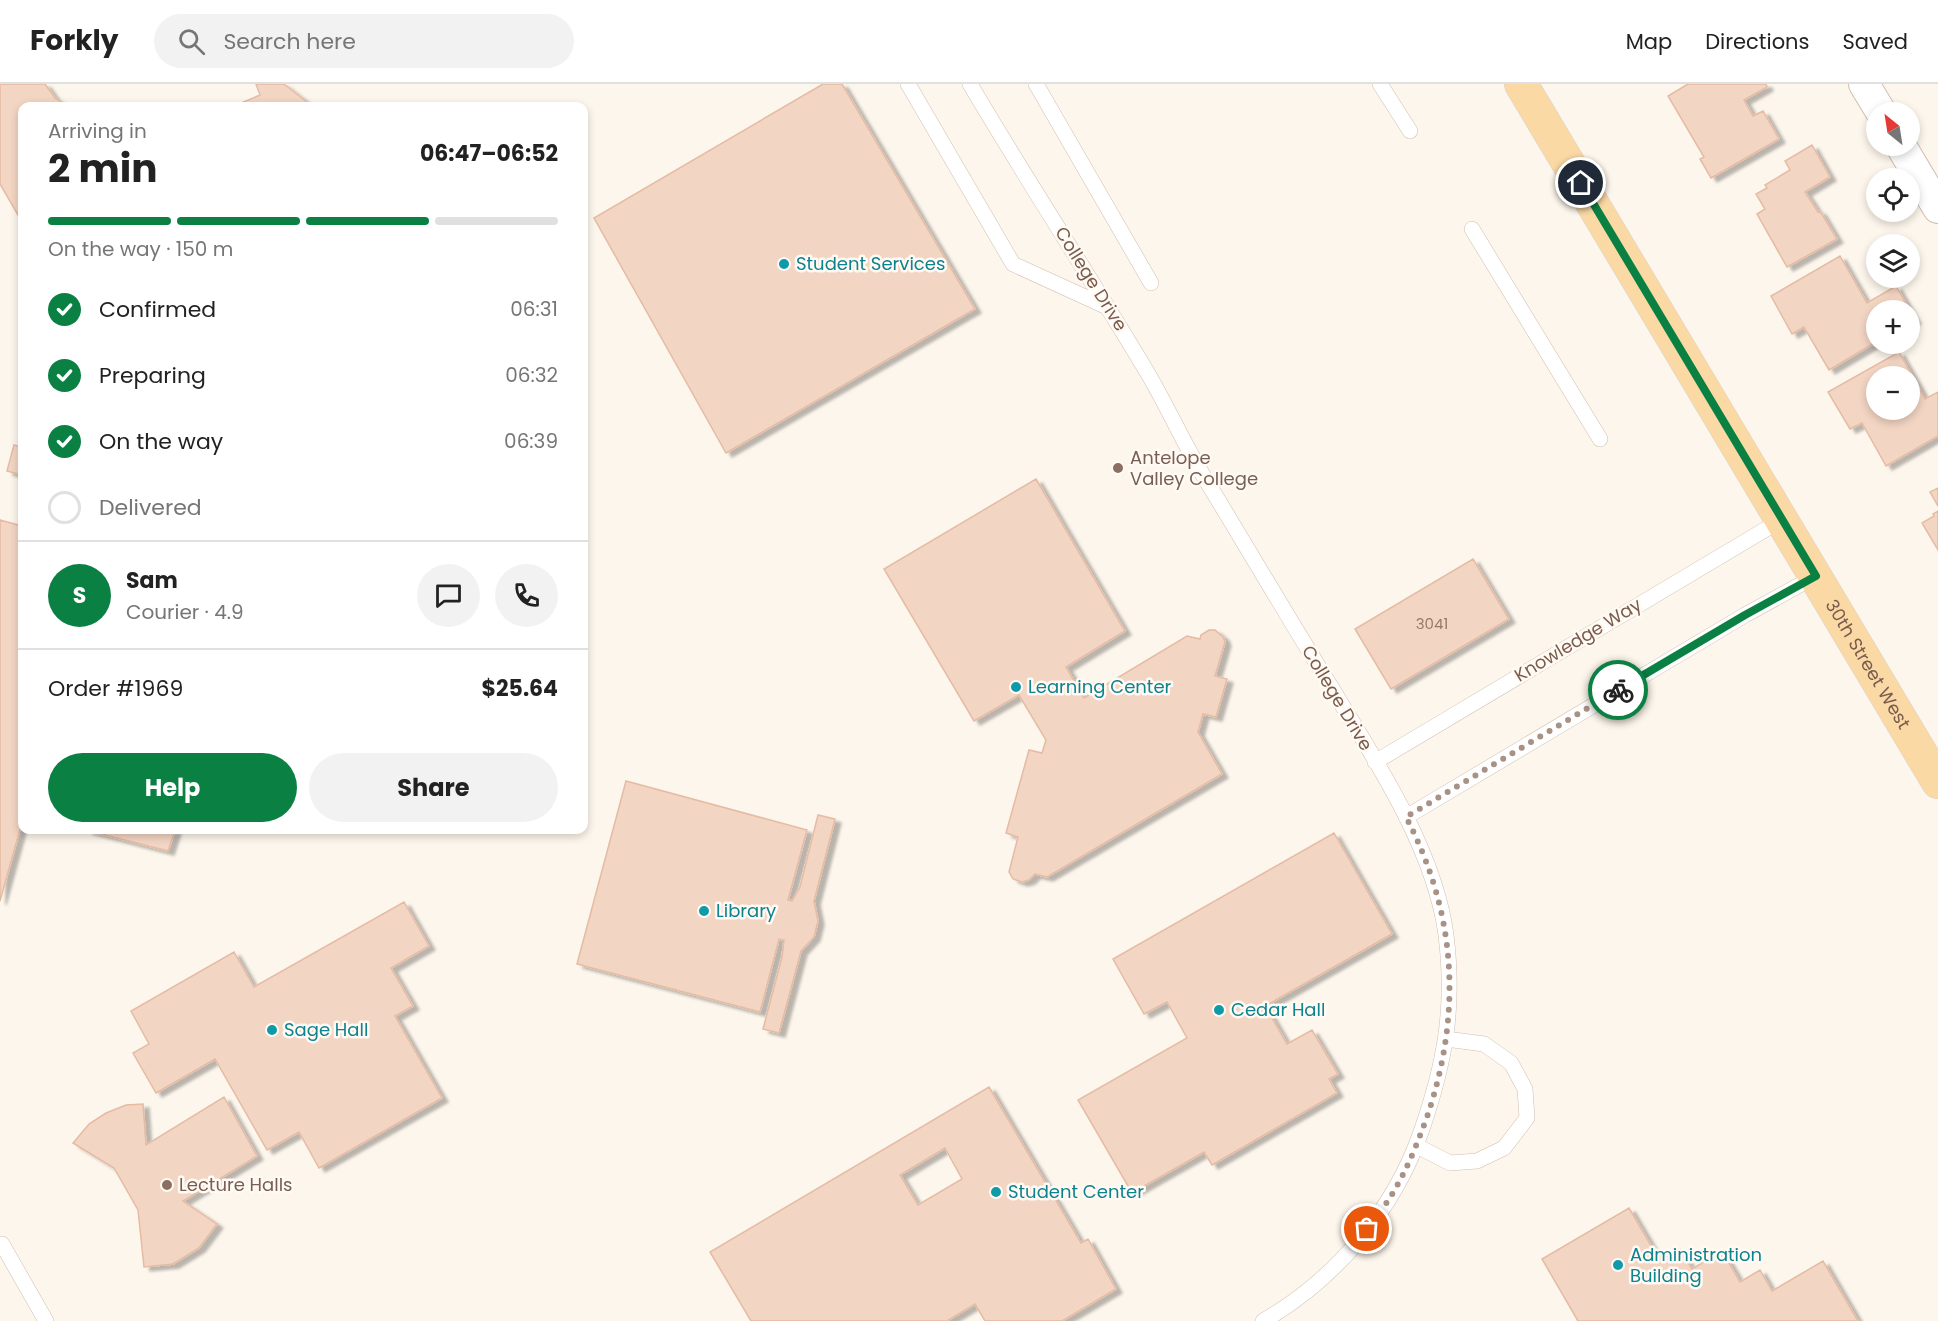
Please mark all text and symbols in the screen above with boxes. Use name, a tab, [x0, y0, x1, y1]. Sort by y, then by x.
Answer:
search box	[154, 14, 574, 68]
text: Forkly	[30, 21, 118, 60]
icon: search	[175, 25, 208, 58]
text: Search here	[223, 26, 356, 57]
text: Map	[1626, 27, 1672, 56]
text: Directions	[1705, 27, 1809, 56]
text: Saved	[1842, 27, 1908, 56]
north arrow	[1866, 102, 1920, 156]
map controls	[1866, 102, 1920, 420]
text: Arriving in	[48, 117, 147, 145]
text: 06:47–06:52	[420, 138, 558, 169]
text: 2 min	[48, 141, 158, 196]
pin	[1555, 157, 1606, 208]
icon: home	[1564, 166, 1597, 199]
button: locate	[1866, 168, 1920, 222]
street label: College Drive	[1049, 222, 1133, 336]
button: layers	[1866, 234, 1920, 288]
text: On the way · 150 m	[48, 235, 233, 263]
place label: Student Services	[796, 251, 945, 276]
marker: Student Services	[777, 257, 791, 271]
icon: check	[48, 293, 81, 326]
text: Confirmed	[99, 294, 216, 325]
text: 06:31	[510, 295, 558, 323]
button: +	[1866, 300, 1920, 354]
icon: check	[48, 359, 81, 392]
text: Preparing	[99, 360, 206, 391]
text: 06:32	[505, 361, 558, 389]
button: −	[1866, 366, 1920, 420]
icon: check	[48, 425, 81, 458]
text: On the way	[99, 426, 223, 457]
text: 06:39	[504, 427, 558, 455]
place label: Antelope Valley College	[1130, 445, 1258, 491]
marker: Antelope Valley College	[1111, 461, 1125, 475]
text: Delivered	[99, 492, 202, 523]
button: chat	[417, 564, 480, 627]
button: phone	[495, 564, 558, 627]
text: Sam	[126, 565, 178, 596]
text: S	[73, 580, 86, 611]
street label: Knowledge Way	[1509, 592, 1646, 687]
street label: 30th Street West	[1820, 595, 1917, 734]
text: Courier · 4.9	[126, 598, 244, 626]
house number: 3041	[1416, 613, 1448, 634]
street label: College Drive	[1296, 640, 1379, 755]
courier	[1588, 660, 1648, 720]
text: Order #1969	[48, 673, 183, 704]
text: $25.64	[482, 673, 558, 704]
place label: Learning Center	[1028, 674, 1172, 699]
icon: bike	[1602, 674, 1635, 707]
marker: Learning Center	[1009, 680, 1023, 694]
button: Help	[48, 753, 297, 822]
button: Share	[309, 753, 558, 822]
place label: Library	[716, 898, 776, 923]
marker: Library	[697, 904, 711, 918]
place label: Cedar Hall	[1231, 997, 1325, 1022]
marker: Cedar Hall	[1212, 1003, 1226, 1017]
place label: Sage Hall	[284, 1017, 368, 1042]
marker: Sage Hall	[265, 1023, 279, 1037]
place label: Lecture Halls	[179, 1172, 293, 1197]
marker: Lecture Halls	[160, 1178, 174, 1192]
place label: Student Center	[1008, 1179, 1144, 1204]
marker: Student Center	[989, 1185, 1003, 1199]
pin	[1341, 1203, 1392, 1254]
icon: bag	[1350, 1212, 1383, 1245]
place label: Administration Building	[1630, 1242, 1762, 1288]
marker: Administration Building	[1611, 1258, 1625, 1272]

